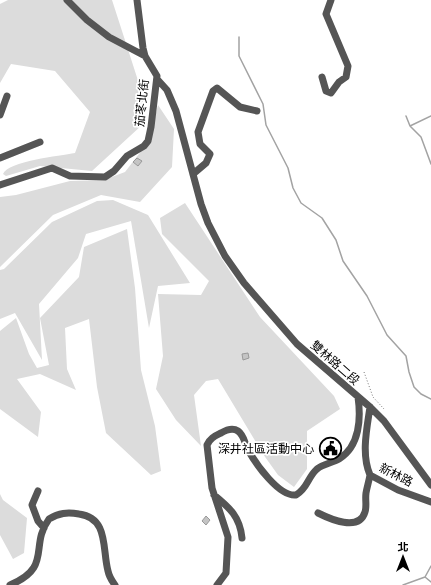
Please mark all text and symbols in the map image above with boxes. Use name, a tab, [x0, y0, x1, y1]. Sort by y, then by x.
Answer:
street label: 茄苳北街	[133, 78, 152, 128]
street label: 雙林路二段	[307, 338, 362, 389]
public building icon: 深井社區活動中心	[317, 436, 343, 462]
place label: 深井社區活動中心	[218, 442, 314, 457]
street label: 新林路	[376, 461, 415, 490]
north arrow	[383, 537, 423, 577]
text: 北	[398, 541, 409, 554]

